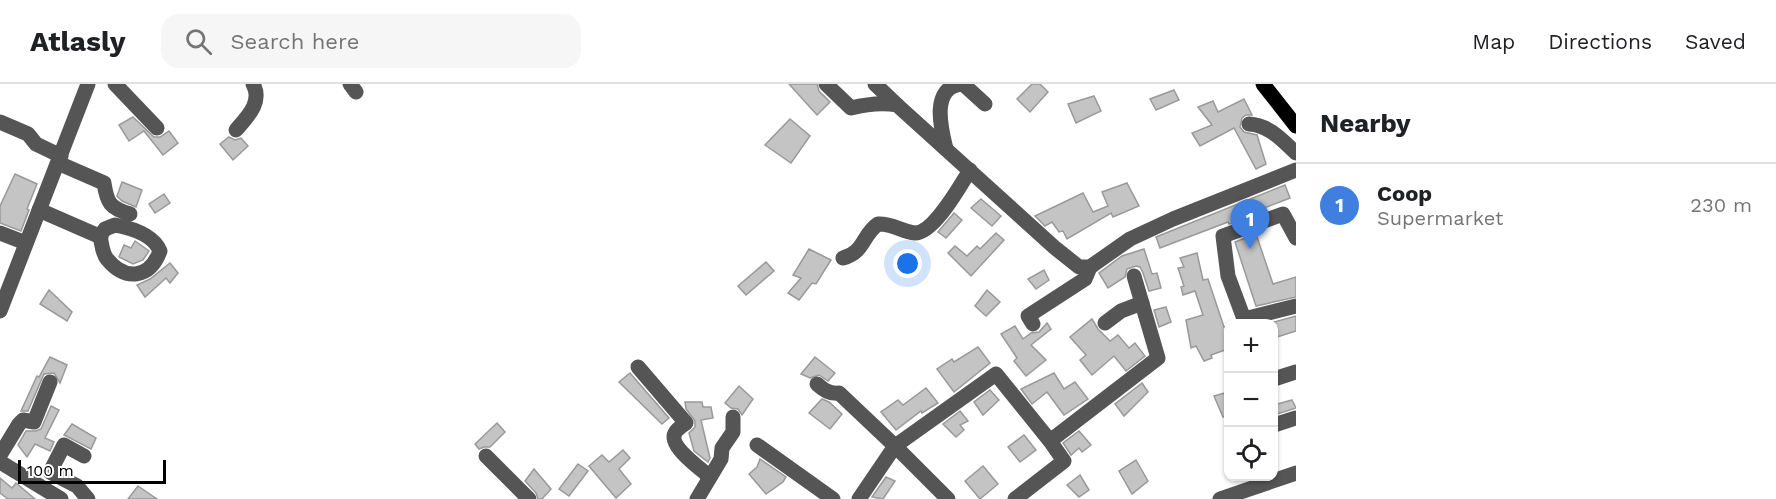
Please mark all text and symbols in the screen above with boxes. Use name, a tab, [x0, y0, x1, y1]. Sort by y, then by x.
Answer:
search box	[161, 14, 581, 68]
text: Atlasly	[30, 25, 125, 58]
icon: search	[182, 25, 215, 58]
text: Search here	[230, 29, 359, 54]
text: Map	[1472, 29, 1515, 54]
text: Directions	[1548, 29, 1652, 54]
text: Saved	[1685, 29, 1746, 54]
text: Nearby	[1320, 108, 1411, 138]
text: Coop	[1377, 181, 1432, 206]
text: 1	[1335, 193, 1344, 217]
text: 230 m	[1690, 193, 1752, 217]
pin: 1	[1230, 200, 1270, 249]
text: Supermarket	[1377, 206, 1503, 230]
your location	[893, 249, 922, 278]
map controls	[1224, 319, 1278, 481]
button: +	[1224, 319, 1278, 373]
button: −	[1224, 373, 1278, 427]
button: locate	[1224, 427, 1278, 481]
scale bar	[18, 457, 166, 484]
text: 100 m	[27, 461, 74, 480]

